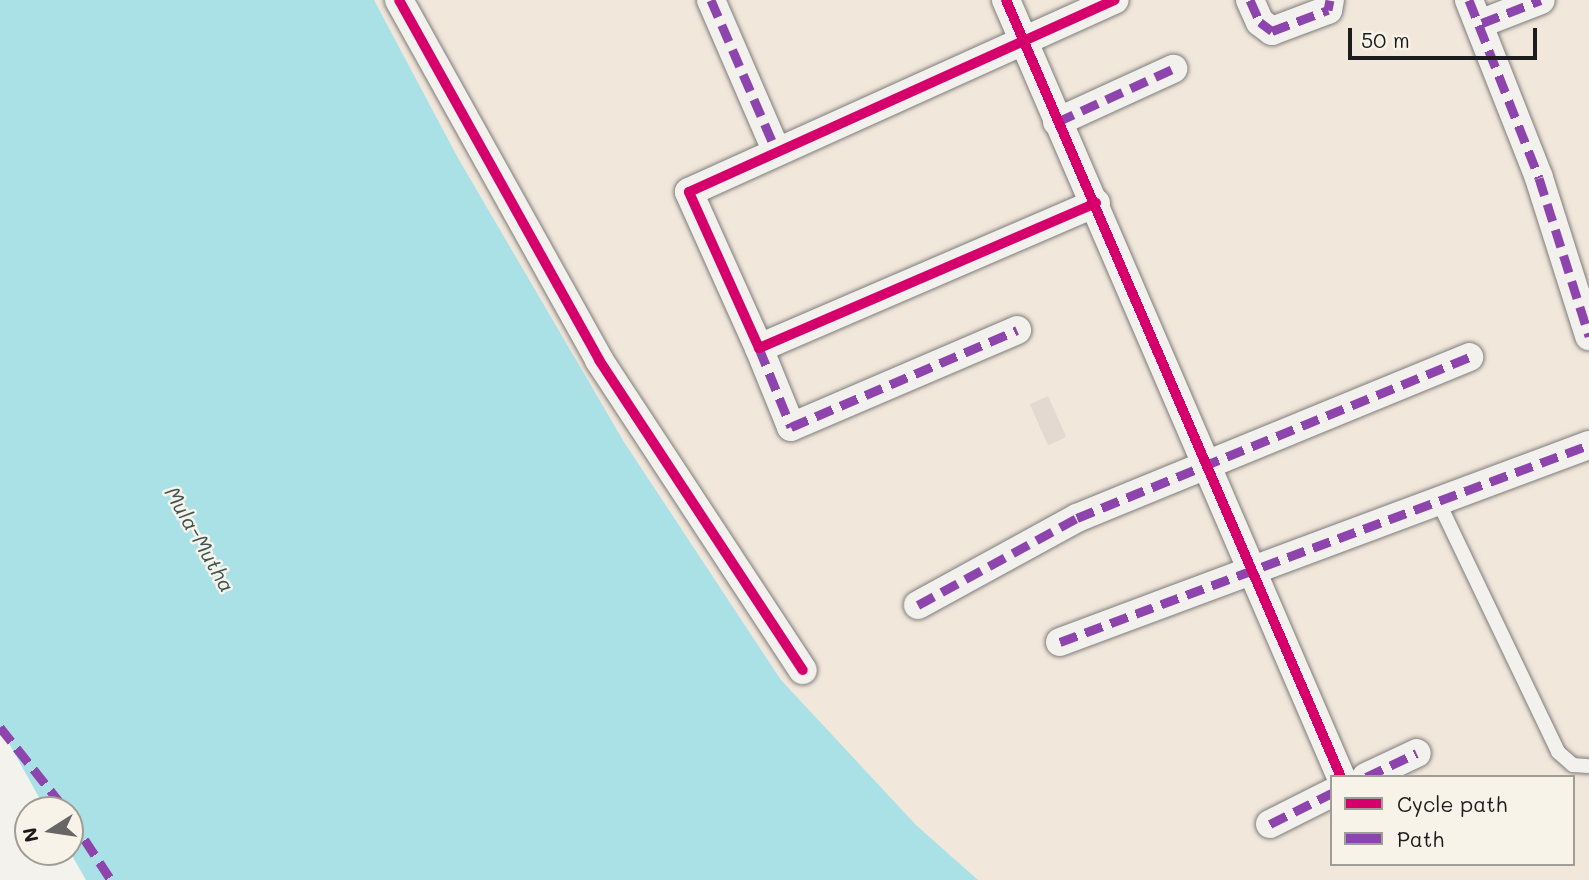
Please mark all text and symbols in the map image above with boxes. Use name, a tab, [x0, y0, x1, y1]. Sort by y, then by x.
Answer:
scale bar	[1351, 14, 1540, 58]
text: 50 m	[1361, 26, 1410, 53]
water label: Mula-Mutha	[160, 482, 240, 596]
legend	[1330, 775, 1575, 866]
text: Cycle path	[1397, 790, 1507, 817]
north arrow	[14, 796, 84, 866]
text: N	[16, 825, 44, 845]
text: Path	[1397, 825, 1444, 852]

